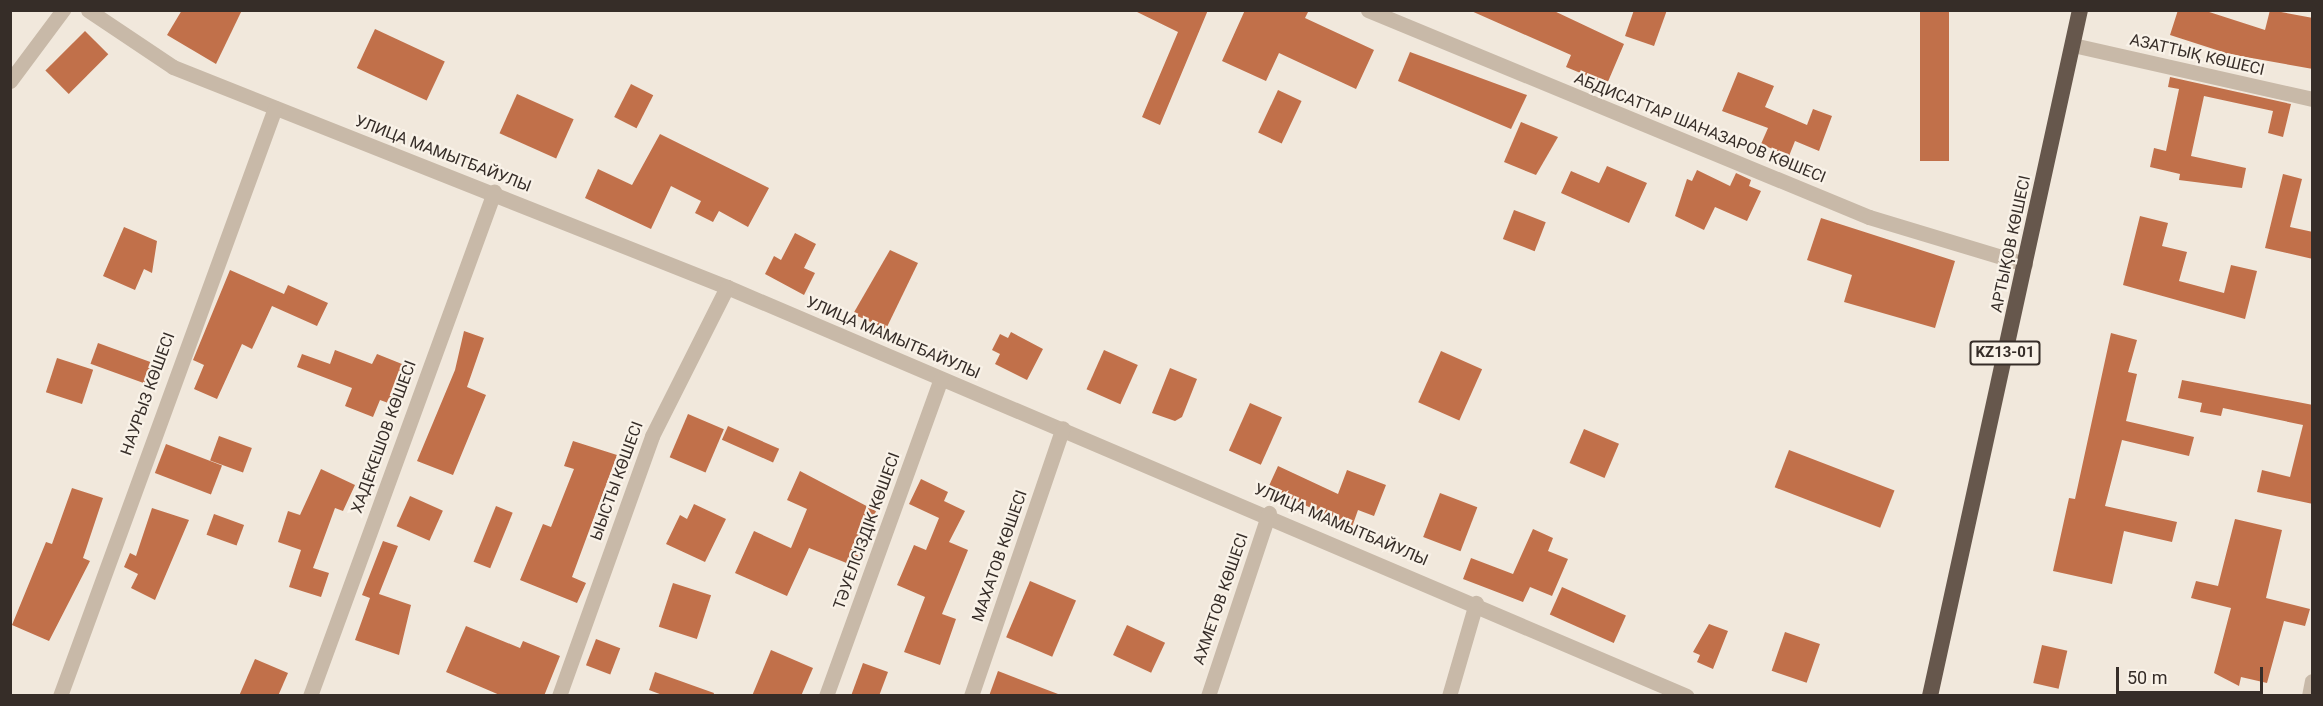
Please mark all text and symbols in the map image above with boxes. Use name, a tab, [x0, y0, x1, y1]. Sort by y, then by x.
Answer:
street label: АЗАТТЫҚ КӨШЕСІ	[2128, 30, 2266, 80]
street label: АБДИСАТТАР ШАНАЗАРОВ КӨШЕСІ	[1572, 69, 1828, 187]
street label: УЛИЦА МАМЫТБАЙУЛЫ	[352, 112, 534, 196]
street label: АРТЫҚОВ КӨШЕСІ	[1987, 174, 2035, 314]
street label: УЛИЦА МАМЫТБАЙУЛЫ	[803, 293, 983, 383]
street label: НАУРЫЗ КӨШЕСІ	[117, 330, 179, 458]
road number: KZ13-01	[1969, 341, 2041, 365]
street label: ХАДЕКЕШОВ КӨШЕСІ	[347, 358, 421, 516]
street label: ЫЫСТЫ КӨШЕСІ	[587, 419, 647, 543]
street label: ТӘУЕЛСІЗДІК КӨШЕСІ	[830, 450, 904, 612]
street label: УЛИЦА МАМЫТБАЙУЛЫ	[1251, 480, 1431, 570]
street label: МАХАТОВ КӨШЕСІ	[968, 488, 1032, 624]
street label: АХМЕТОВ КӨШЕСІ	[1189, 531, 1253, 667]
scale bar	[2119, 655, 2266, 693]
text: 50 m	[2127, 667, 2167, 688]

